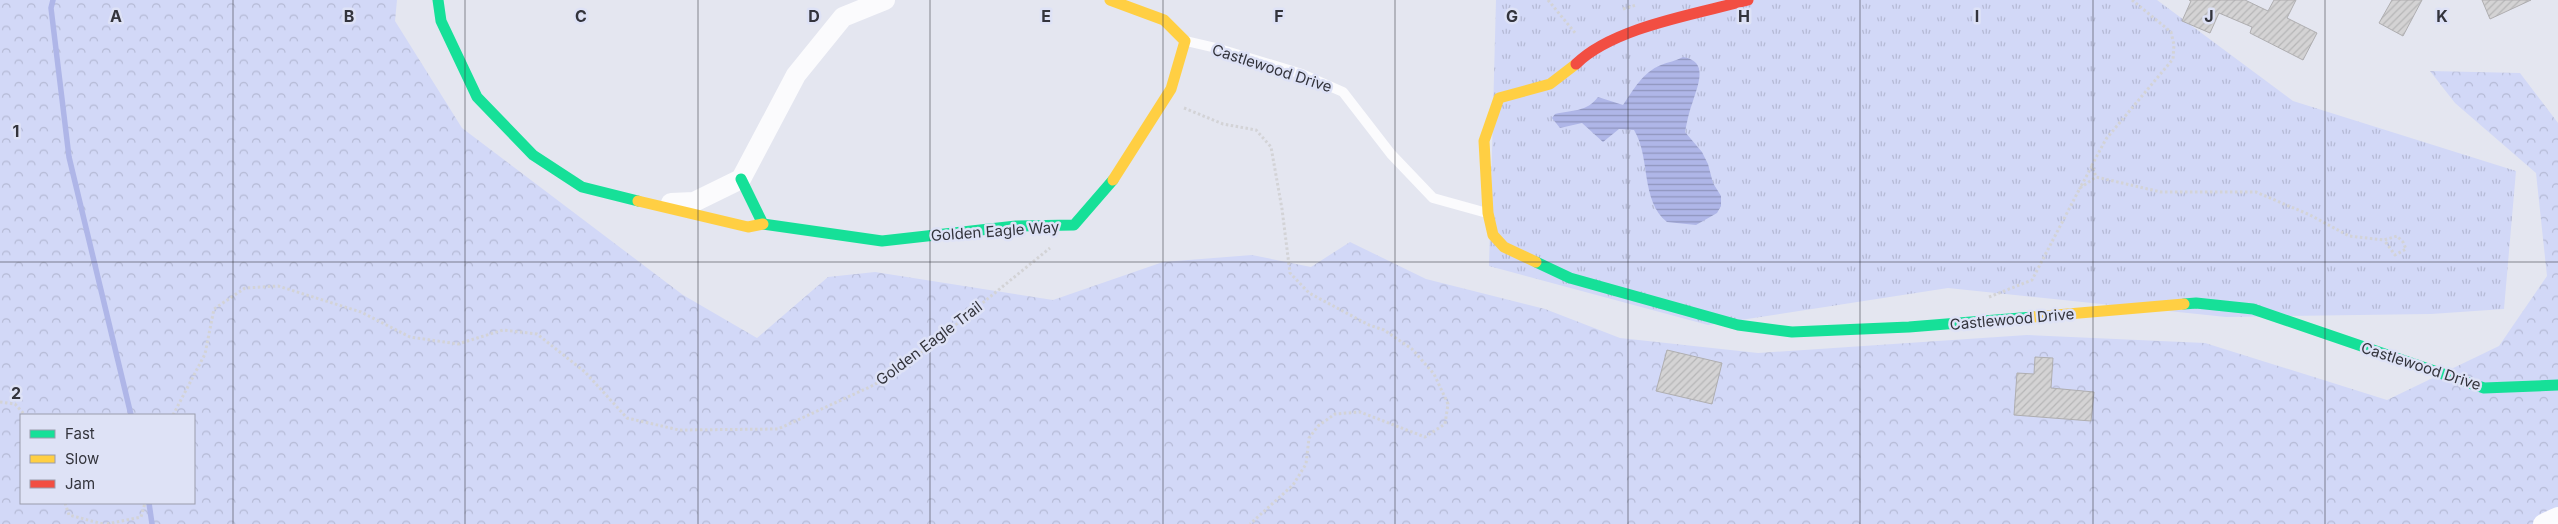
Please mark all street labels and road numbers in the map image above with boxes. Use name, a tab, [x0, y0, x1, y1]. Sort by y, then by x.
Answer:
street label: Castlewood Drive	[1210, 40, 1334, 96]
street label: Golden Eagle Way	[930, 217, 1060, 245]
street label: Golden Eagle Trail	[872, 297, 986, 389]
street label: Castlewood Drive	[1949, 304, 2075, 334]
street label: Castlewood Drive	[2359, 338, 2483, 394]

